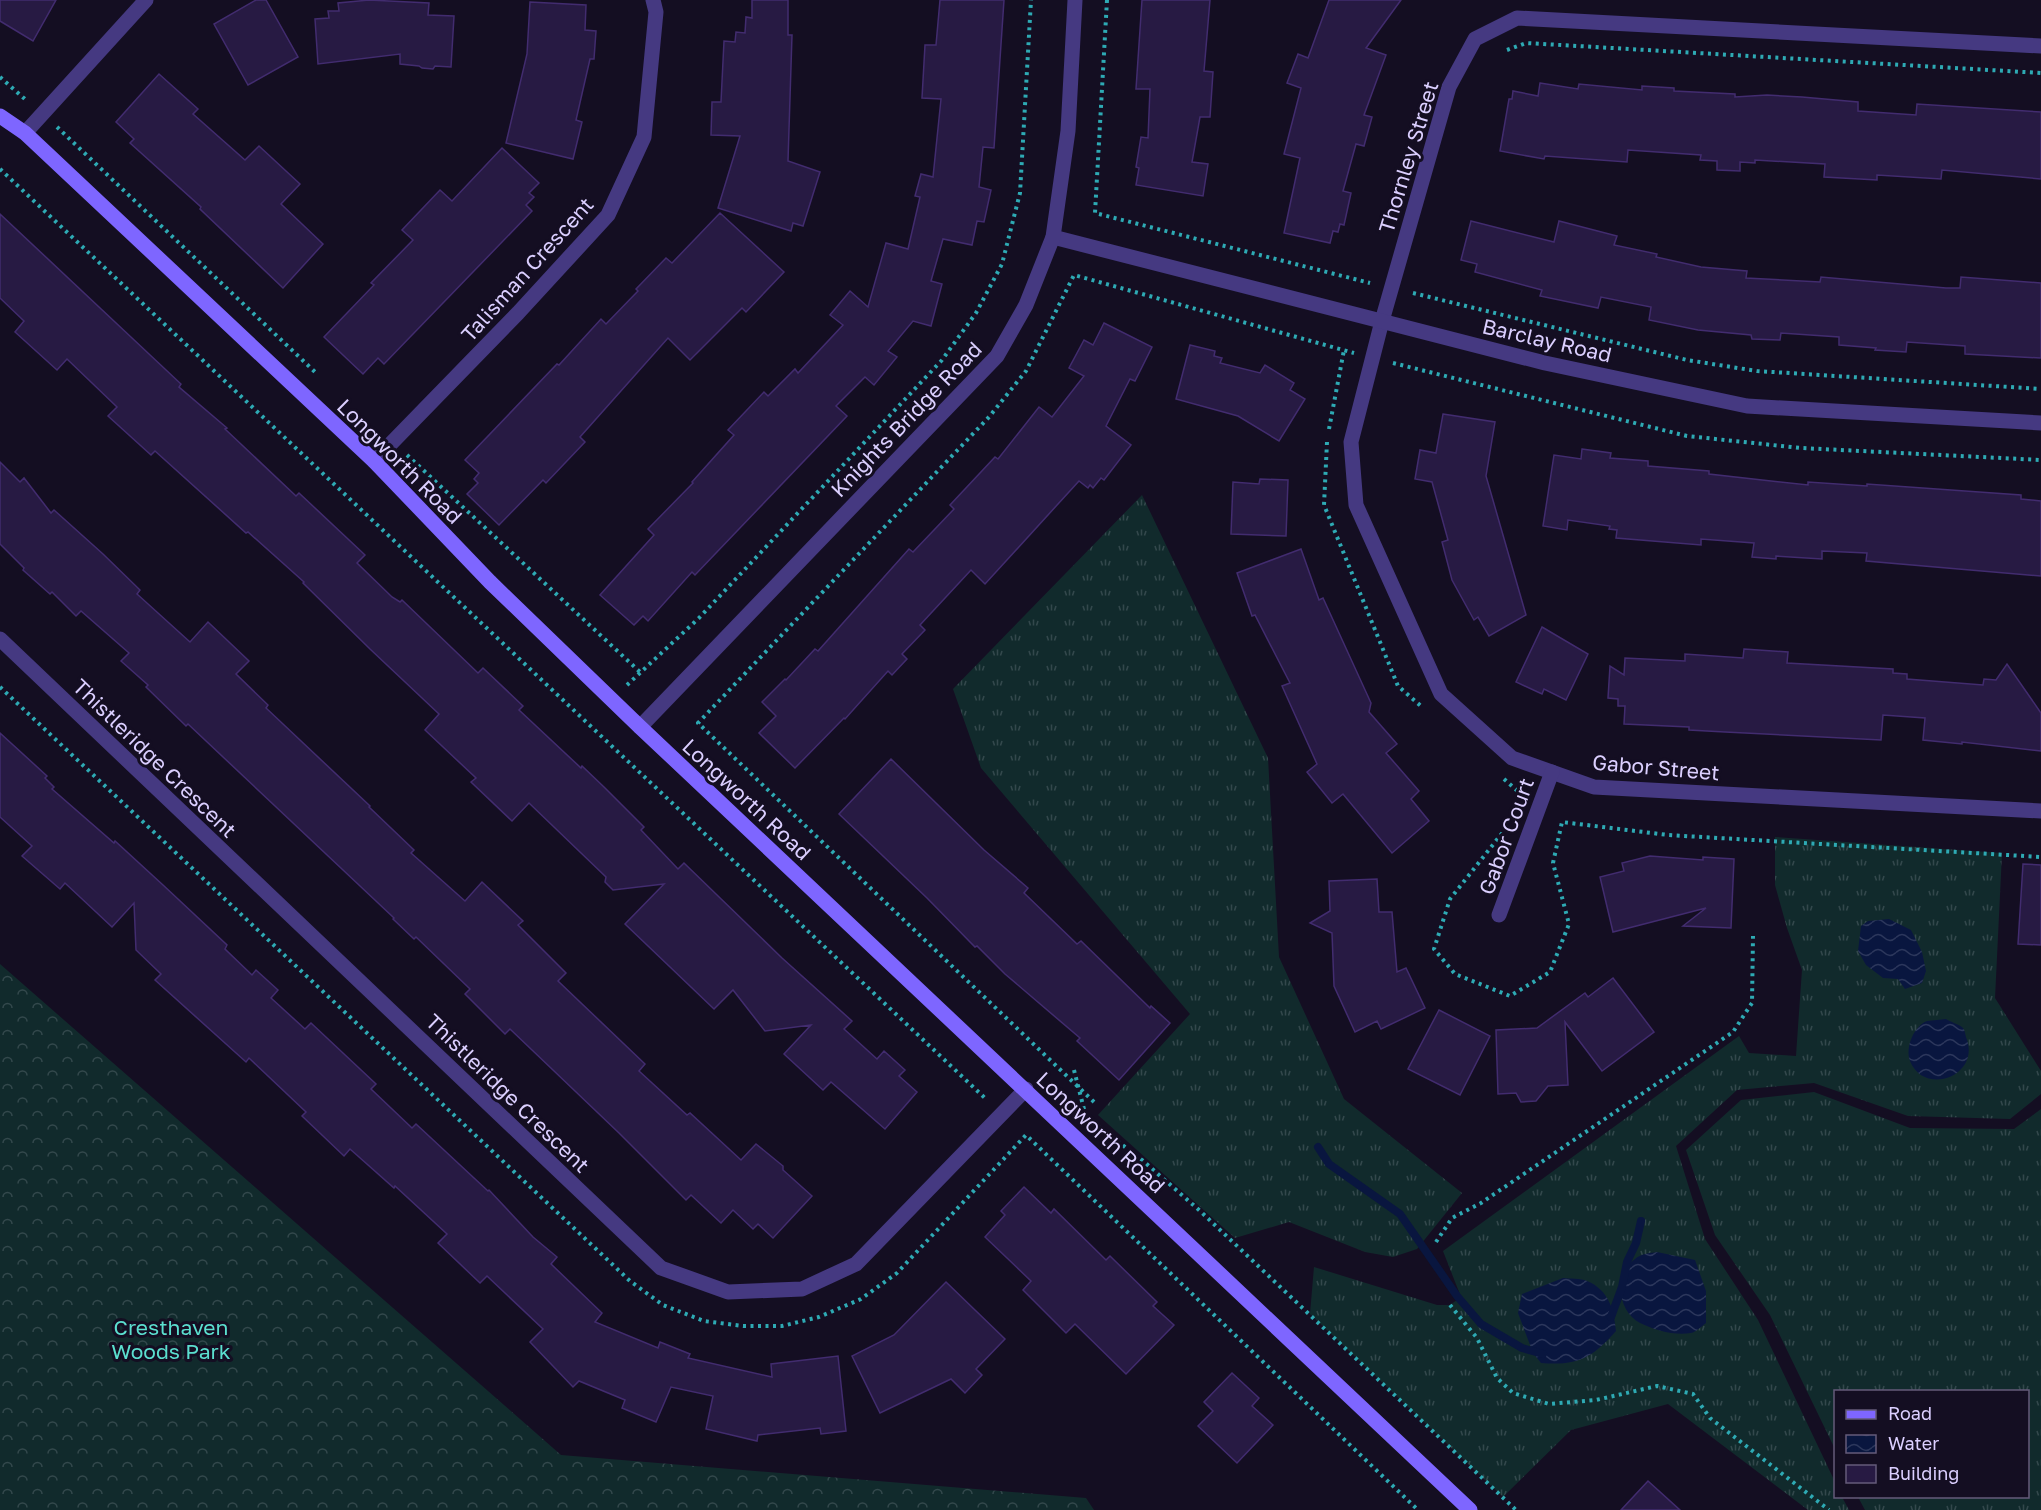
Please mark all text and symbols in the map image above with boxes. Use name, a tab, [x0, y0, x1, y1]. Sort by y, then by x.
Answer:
street label: Thornley Street	[1373, 78, 1443, 236]
street label: Talisman Crescent	[455, 191, 599, 347]
street label: Barclay Road	[1480, 312, 1614, 368]
street label: Knights Bridge Road	[825, 336, 987, 502]
street label: Longworth Road	[332, 393, 468, 529]
street label: Thistleridge Crescent	[68, 673, 242, 843]
street label: Longworth Road	[677, 733, 817, 865]
street label: Gabor Street	[1591, 748, 1721, 786]
street label: Gabor Court	[1473, 774, 1539, 898]
street label: Thistleridge Crescent	[421, 1008, 595, 1178]
street label: Longworth Road	[1031, 1066, 1171, 1198]
park label: Cresthaven Woods Park	[111, 1314, 231, 1364]
legend	[1834, 1390, 2029, 1498]
text: Road	[1888, 1402, 1932, 1424]
text: Water	[1888, 1432, 1939, 1454]
text: Building	[1888, 1462, 1959, 1484]

